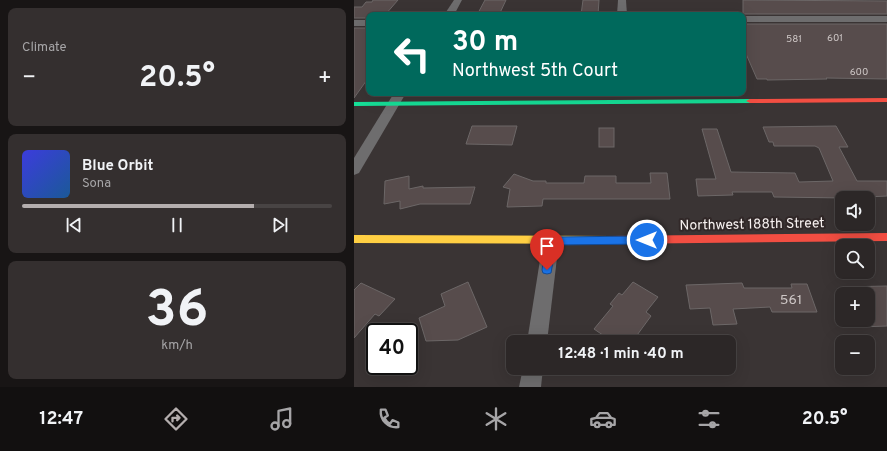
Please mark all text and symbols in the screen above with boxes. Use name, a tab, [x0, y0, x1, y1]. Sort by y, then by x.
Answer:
text: 30 m	[452, 25, 518, 61]
icon: left	[386, 28, 438, 80]
house number: 601	[827, 32, 843, 45]
house number: 581	[786, 33, 802, 46]
text: Climate	[22, 40, 67, 56]
text: 20.5°	[139, 60, 215, 97]
text: Northwest 5th Court	[452, 60, 618, 83]
text: −	[22, 65, 36, 92]
text: +	[318, 65, 332, 92]
house number: 600	[850, 66, 868, 79]
text: Blue Orbit	[82, 157, 153, 176]
text: Sona	[82, 176, 111, 192]
map controls	[835, 191, 875, 375]
button: sound	[835, 191, 875, 231]
icon: previous	[63, 214, 85, 236]
icon: pause	[166, 214, 188, 236]
icon: next	[269, 214, 291, 236]
street label: Northwest 188th Street	[679, 215, 825, 235]
position arrow	[626, 219, 668, 261]
pin	[530, 229, 564, 270]
icon: arrive	[536, 235, 558, 257]
button: search	[835, 239, 875, 279]
text: 36	[145, 279, 209, 345]
button: +	[835, 287, 875, 327]
house number: 561	[780, 292, 802, 309]
speed limit sign: 40	[366, 323, 418, 375]
button: −	[835, 335, 875, 375]
text: km/h	[161, 338, 193, 354]
text: 12:48 · 1 min · 40 m	[558, 345, 684, 364]
icon: directions	[162, 405, 190, 433]
icon: music	[268, 405, 296, 433]
icon: phone	[375, 405, 403, 433]
icon: climate	[482, 405, 510, 433]
icon: car	[589, 405, 617, 433]
icon: filters	[695, 405, 723, 433]
text: 12:47	[39, 408, 83, 431]
text: 20.5°	[802, 408, 848, 431]

